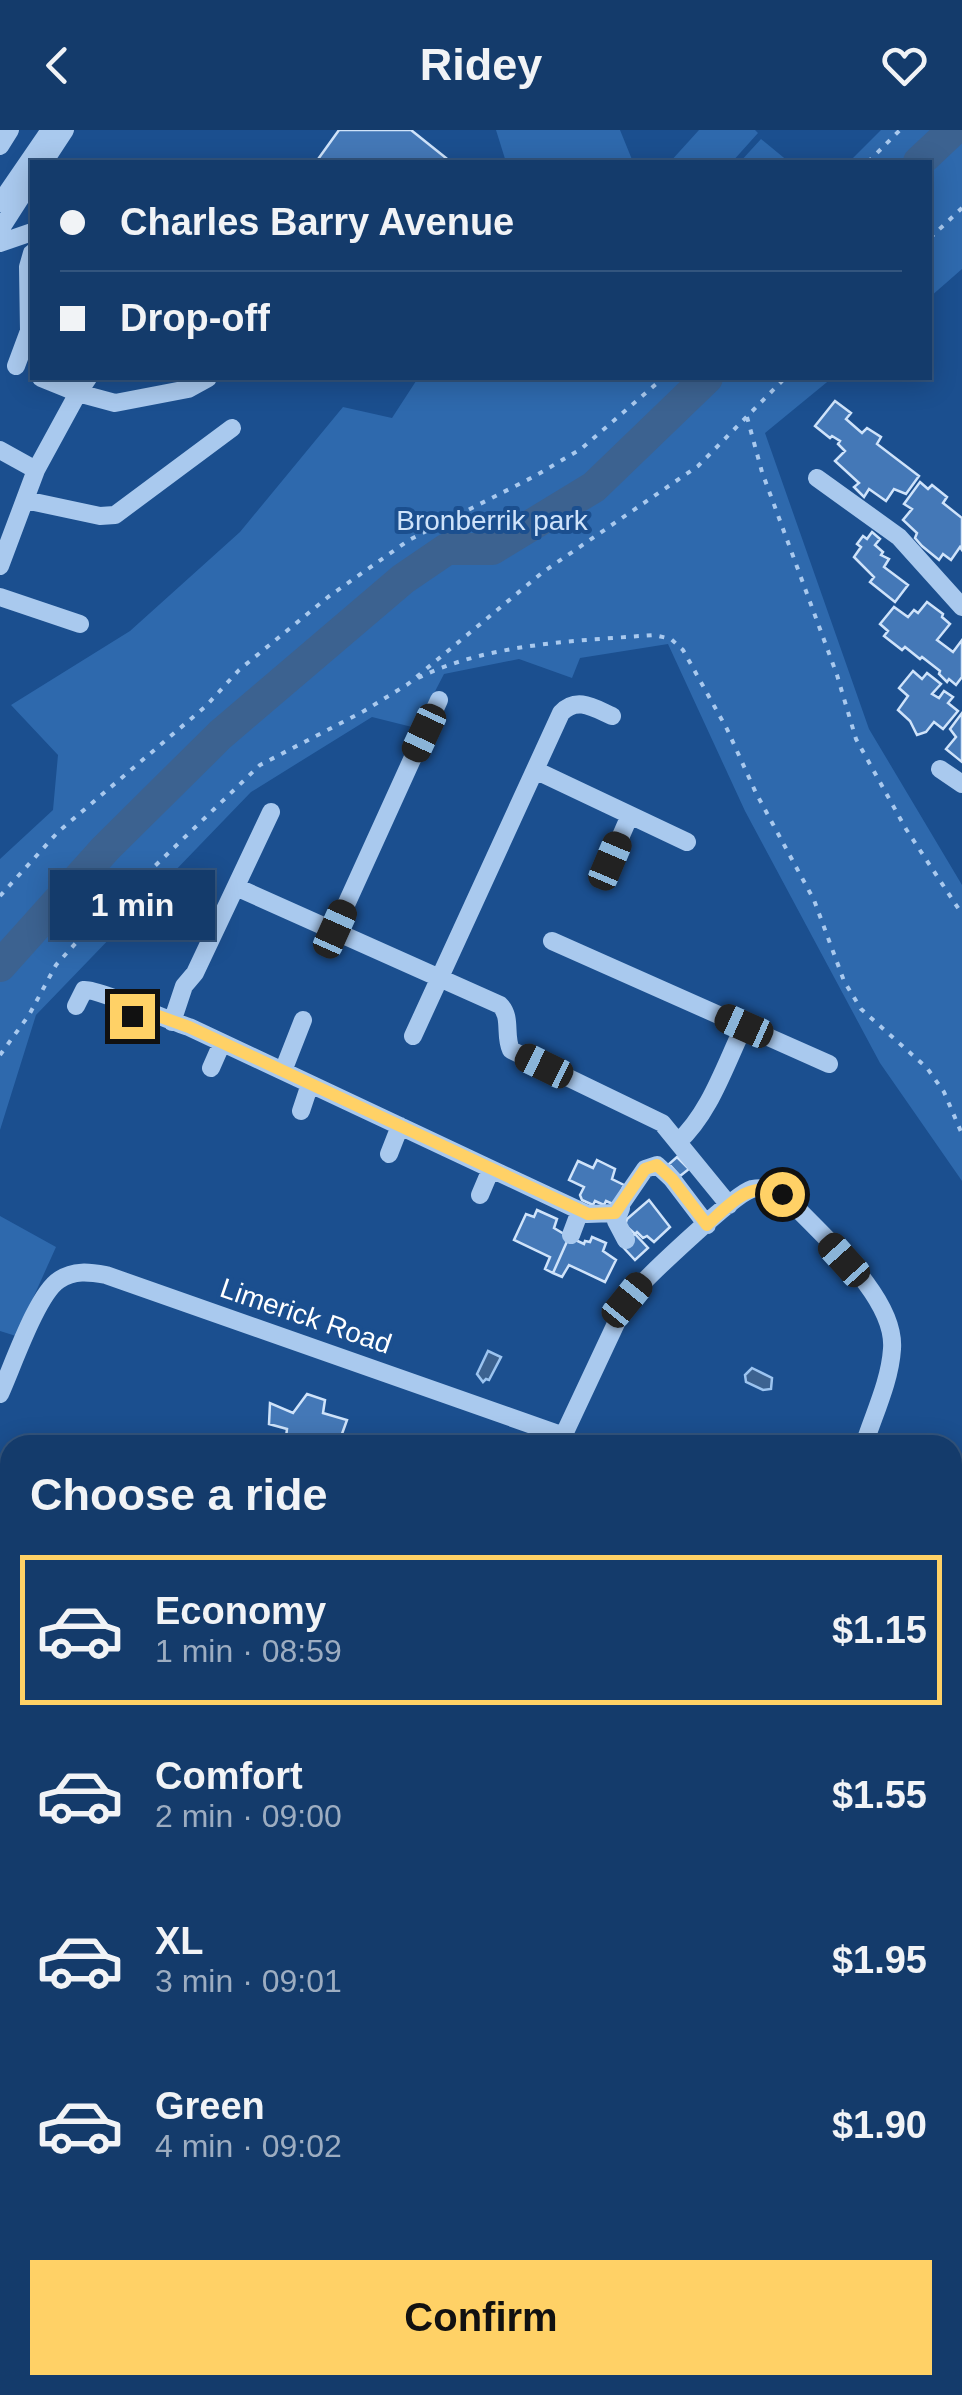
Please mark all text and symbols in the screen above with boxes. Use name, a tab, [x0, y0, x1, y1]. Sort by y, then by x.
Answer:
icon: back	[30, 38, 85, 93]
icon: heart	[877, 38, 932, 93]
text: Ridey	[420, 39, 542, 90]
text: Charles Barry Avenue	[120, 201, 514, 243]
text: Drop-off	[120, 297, 270, 339]
park label: Bronberrik park	[396, 505, 589, 536]
car	[398, 699, 450, 767]
car	[584, 828, 636, 894]
callout: 1 min	[49, 871, 214, 941]
text: 1 min	[91, 887, 174, 923]
car	[309, 895, 361, 963]
route end	[110, 994, 155, 1039]
car	[710, 1000, 778, 1052]
car	[510, 1039, 578, 1093]
route start	[760, 1172, 805, 1217]
car	[813, 1228, 875, 1292]
car	[596, 1267, 658, 1333]
street label: Limerick Road	[216, 1272, 396, 1360]
text: Choose a ride	[30, 1469, 328, 1520]
icon: car	[35, 1585, 125, 1675]
text: Economy	[155, 1590, 326, 1632]
text: $1.15	[832, 1609, 927, 1651]
text: 1 min · 08:59	[155, 1633, 342, 1669]
icon: car	[35, 1750, 125, 1840]
text: Comfort	[155, 1755, 303, 1797]
text: $1.55	[832, 1774, 927, 1816]
text: 2 min · 09:00	[155, 1798, 342, 1834]
icon: car	[35, 1915, 125, 2005]
text: XL	[155, 1920, 204, 1962]
text: $1.95	[832, 1939, 927, 1981]
text: 3 min · 09:01	[155, 1963, 342, 1999]
icon: car	[35, 2080, 125, 2170]
text: Green	[155, 2085, 265, 2127]
text: $1.90	[832, 2104, 927, 2146]
text: 4 min · 09:02	[155, 2128, 342, 2164]
button: Confirm	[30, 2260, 932, 2375]

